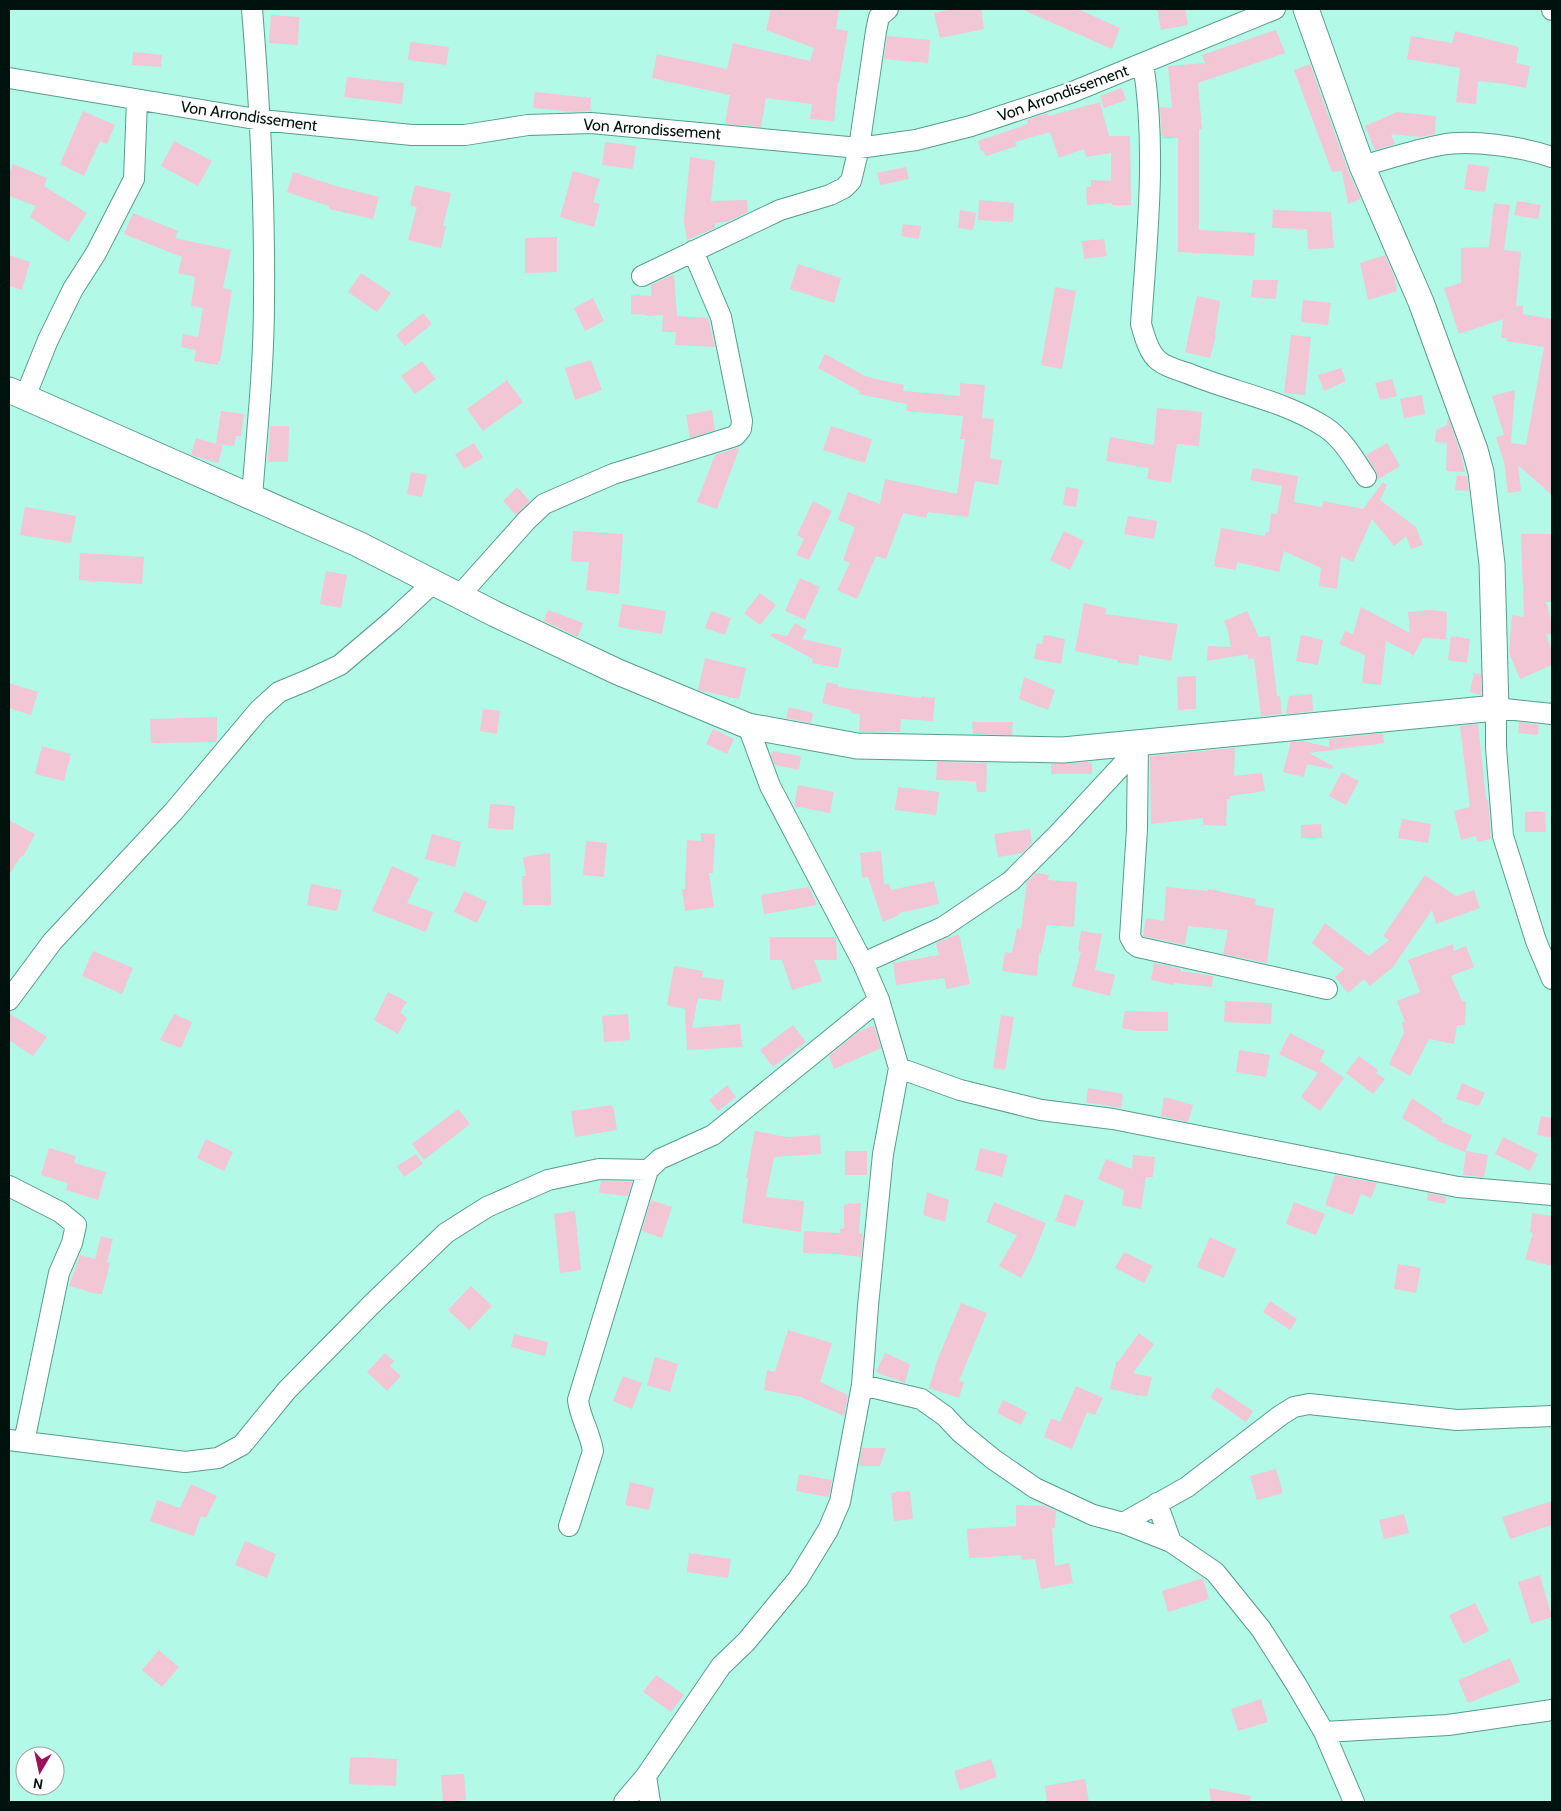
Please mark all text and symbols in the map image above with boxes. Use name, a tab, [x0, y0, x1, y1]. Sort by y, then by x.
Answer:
street label: Von Arrondissement	[995, 60, 1132, 125]
street label: Von Arrondissement	[179, 97, 319, 135]
street label: Von Arrondissement	[583, 115, 722, 143]
north arrow	[15, 1746, 65, 1796]
text: N	[32, 1774, 44, 1794]

